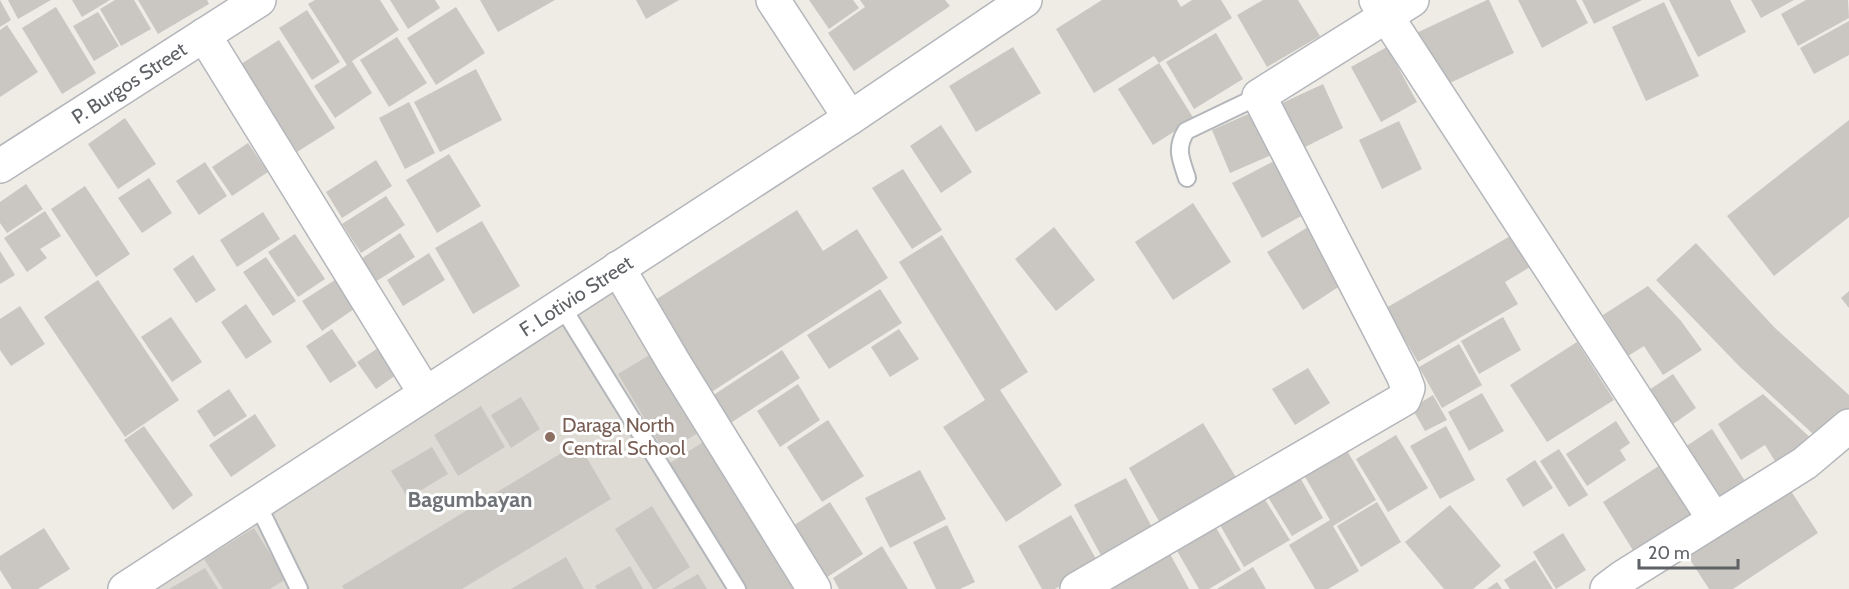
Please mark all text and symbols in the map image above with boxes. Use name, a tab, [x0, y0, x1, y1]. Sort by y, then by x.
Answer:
street label: P. Burgos Street	[67, 37, 191, 129]
street label: F. Lotivio Street	[515, 250, 637, 342]
place label: Daraga North Central School	[562, 413, 686, 460]
marker: Daraga North Central School	[543, 430, 557, 444]
district label: Bagumbayan	[408, 486, 532, 513]
scale bar	[1639, 532, 1738, 570]
text: 20 m	[1648, 542, 1690, 564]

